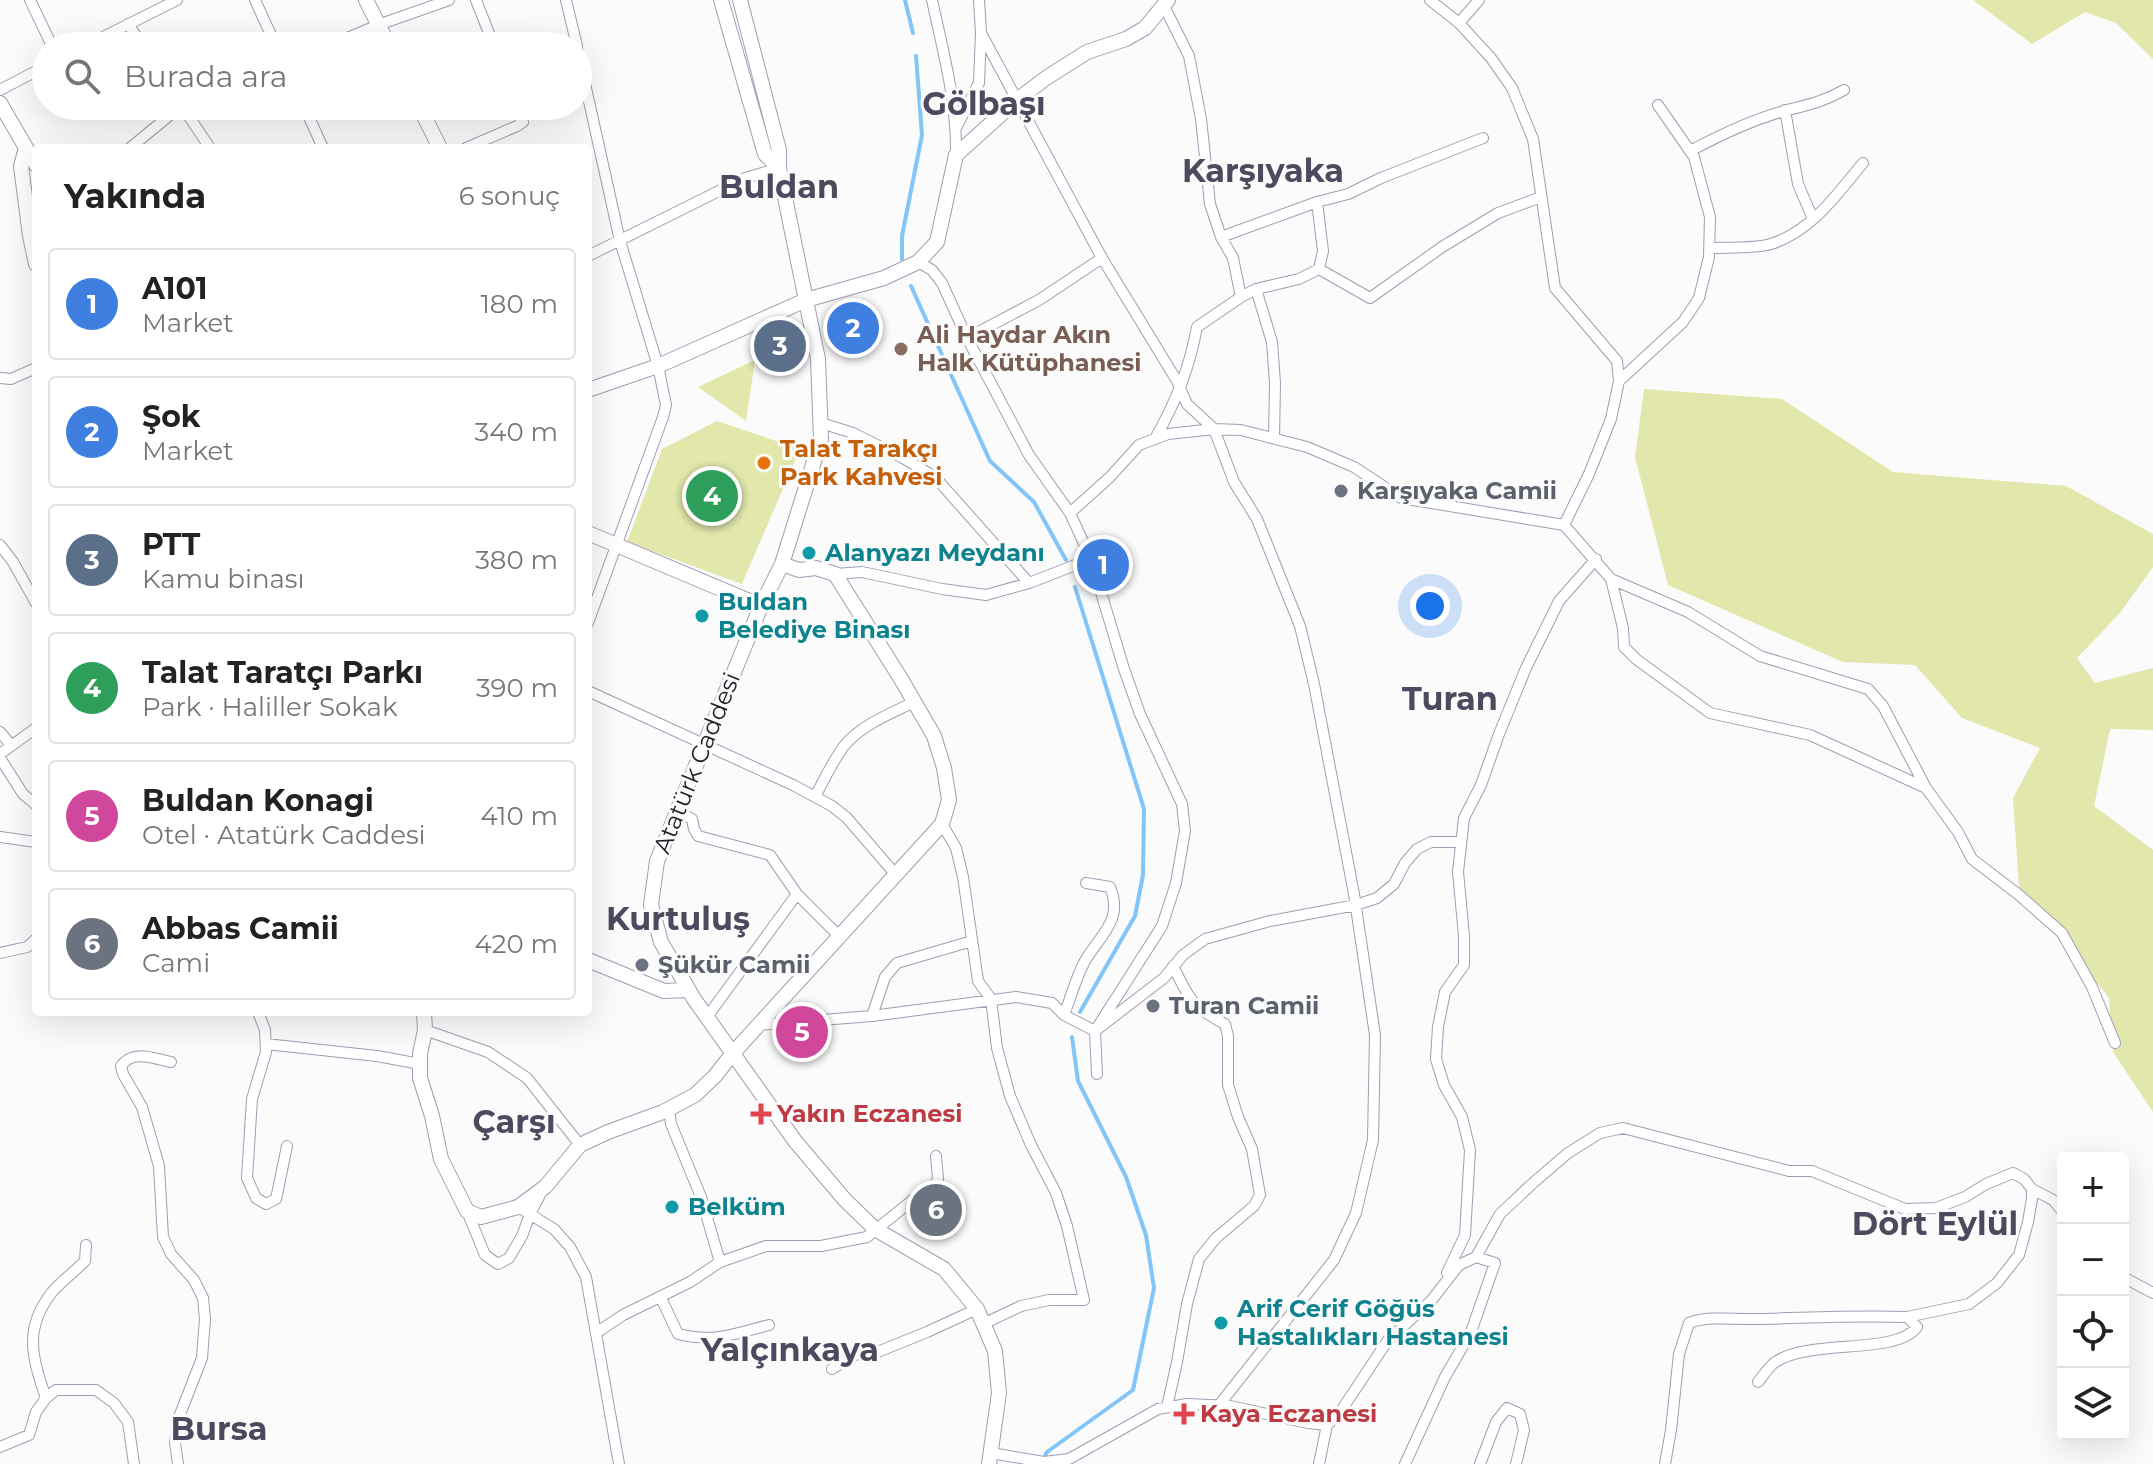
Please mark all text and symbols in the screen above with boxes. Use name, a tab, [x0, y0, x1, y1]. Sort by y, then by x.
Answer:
search box	[32, 32, 592, 120]
icon: search	[60, 54, 104, 98]
text: Burada ara	[124, 58, 287, 95]
district label: Gölbaşı	[922, 84, 1046, 123]
district label: Karşıyaka	[1182, 151, 1344, 190]
district label: Buldan	[719, 167, 839, 206]
text: Yakında	[64, 175, 206, 217]
text: 6 sonuç	[459, 180, 560, 212]
text: A101	[142, 270, 207, 307]
text: 1	[87, 288, 97, 320]
text: 180 m	[480, 288, 558, 320]
pin: 2	[827, 298, 879, 358]
text: Market	[142, 307, 234, 339]
pin: 3	[754, 316, 806, 376]
place label: Ali Haydar Akın Halk Kütüphanesi	[916, 320, 1141, 377]
marker: Ali Haydar Akın Halk Kütüphanesi	[892, 340, 910, 358]
text: Şok	[142, 398, 200, 435]
text: 2	[84, 416, 100, 448]
text: 340 m	[475, 416, 558, 448]
place label: Talat Tarakçı Park Kahvesi	[780, 434, 943, 491]
text: Market	[142, 435, 234, 467]
marker: Talat Tarakçı Park Kahvesi	[755, 454, 773, 472]
pin: 4	[686, 466, 738, 526]
place label: Karşıyaka Camii	[1357, 476, 1557, 505]
marker: Karşıyaka Camii	[1332, 482, 1350, 500]
text: PTT	[142, 526, 200, 563]
pin: 1	[1077, 535, 1129, 595]
place label: Alanyazı Meydanı	[824, 538, 1045, 567]
text: 3	[84, 544, 100, 576]
text: 380 m	[475, 544, 558, 576]
marker: Alanyazı Meydanı	[800, 544, 818, 562]
text: Kamu binası	[142, 563, 305, 595]
your location	[1410, 586, 1450, 626]
place label: Buldan Belediye Binası	[718, 587, 911, 644]
marker: Buldan Belediye Binası	[693, 607, 711, 625]
text: Talat Taratçı Parkı	[142, 654, 423, 691]
street label: Atatürk Caddesi	[647, 668, 746, 858]
text: 4	[83, 672, 101, 704]
text: 390 m	[476, 672, 558, 704]
district label: Turan	[1402, 679, 1498, 718]
text: Park · Haliller Sokak	[142, 691, 397, 723]
text: Buldan Konagi	[142, 782, 374, 819]
text: 5	[84, 800, 100, 832]
text: 410 m	[480, 800, 558, 832]
text: Otel · Atatürk Caddesi	[142, 819, 426, 851]
district label: Kurtuluş	[606, 899, 750, 938]
text: Abbas Camii	[142, 910, 339, 947]
text: 6	[84, 928, 100, 960]
text: 420 m	[475, 928, 558, 960]
text: Cami	[142, 947, 210, 979]
place label: Şükür Camii	[658, 950, 811, 979]
marker: Şükür Camii	[633, 956, 651, 974]
place label: Turan Camii	[1169, 991, 1319, 1020]
marker: Turan Camii	[1144, 997, 1162, 1015]
pin: 5	[776, 1002, 828, 1062]
place label: Yakın Eczanesi	[776, 1099, 962, 1128]
district label: Çarşı	[472, 1102, 556, 1141]
marker: Yakın Eczanesi	[752, 1105, 770, 1123]
map controls	[2057, 1152, 2129, 1440]
button: +	[2057, 1152, 2129, 1224]
pin: 6	[910, 1180, 962, 1240]
place label: Belküm	[688, 1192, 786, 1221]
marker: Belküm	[663, 1198, 681, 1216]
district label: Dört Eylül	[1852, 1204, 2018, 1243]
button: −	[2057, 1224, 2129, 1296]
place label: Arif Cerif Göğüs Hastalıkları Hastanesi	[1236, 1294, 1509, 1351]
button: locate	[2057, 1296, 2129, 1368]
marker: Arif Cerif Göğüs Hastalıkları Hastanesi	[1212, 1314, 1230, 1332]
district label: Yalçınkaya	[700, 1330, 879, 1369]
button: layers	[2057, 1368, 2129, 1440]
place label: Kaya Eczanesi	[1200, 1399, 1377, 1428]
marker: Kaya Eczanesi	[1175, 1405, 1193, 1423]
district label: Bursa	[171, 1409, 268, 1448]

